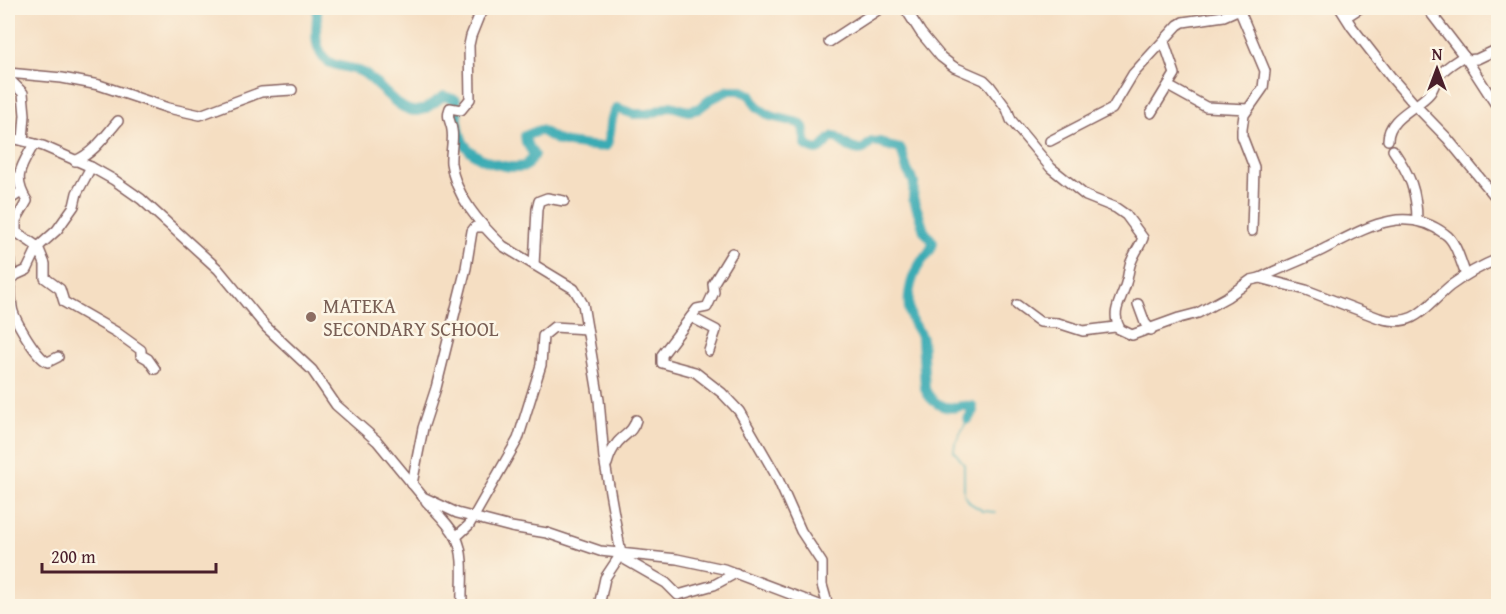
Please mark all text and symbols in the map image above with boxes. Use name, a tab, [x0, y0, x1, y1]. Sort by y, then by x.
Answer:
north arrow	[1407, 39, 1467, 99]
text: N	[1432, 42, 1443, 66]
place label: MATEKA SECONDARY SCHOOL	[323, 291, 499, 343]
marker: MATEKA SECONDARY SCHOOL	[304, 310, 318, 324]
scale bar	[42, 536, 216, 574]
text: 200 m	[51, 543, 96, 570]

